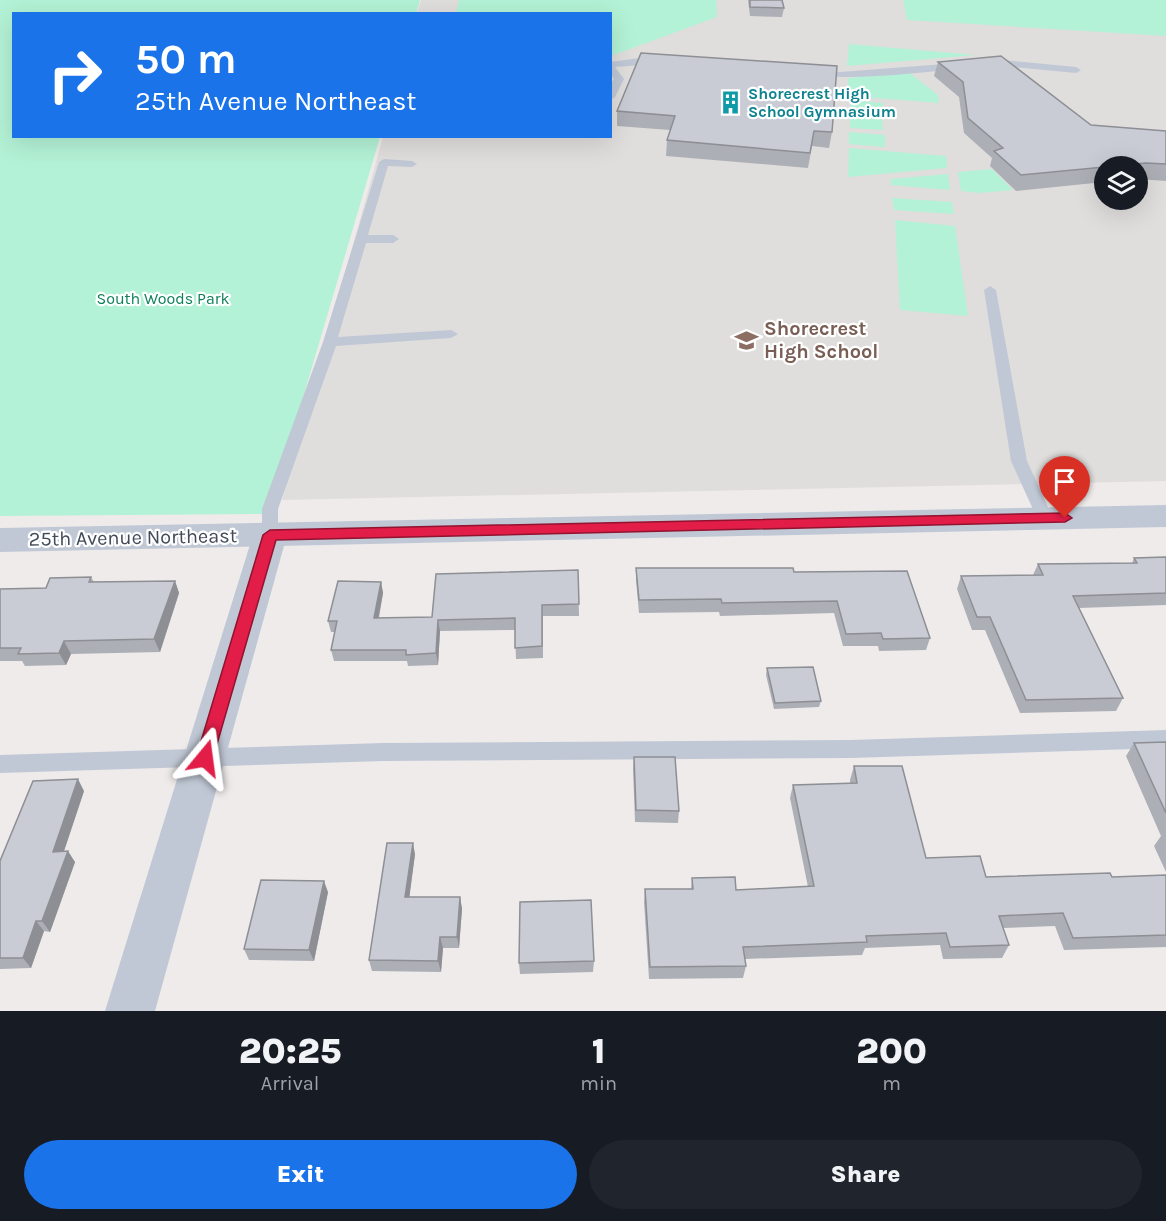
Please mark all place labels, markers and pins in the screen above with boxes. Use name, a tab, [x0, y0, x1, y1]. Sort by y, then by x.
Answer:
place label: Shorecrest High School Gymnasium	[748, 84, 896, 121]
building icon: Shorecrest High School Gymnasium	[717, 89, 743, 115]
place label: Shorecrest High School	[764, 317, 878, 363]
school or university icon: Shorecrest High School	[733, 327, 759, 353]
pin	[1039, 456, 1090, 518]

